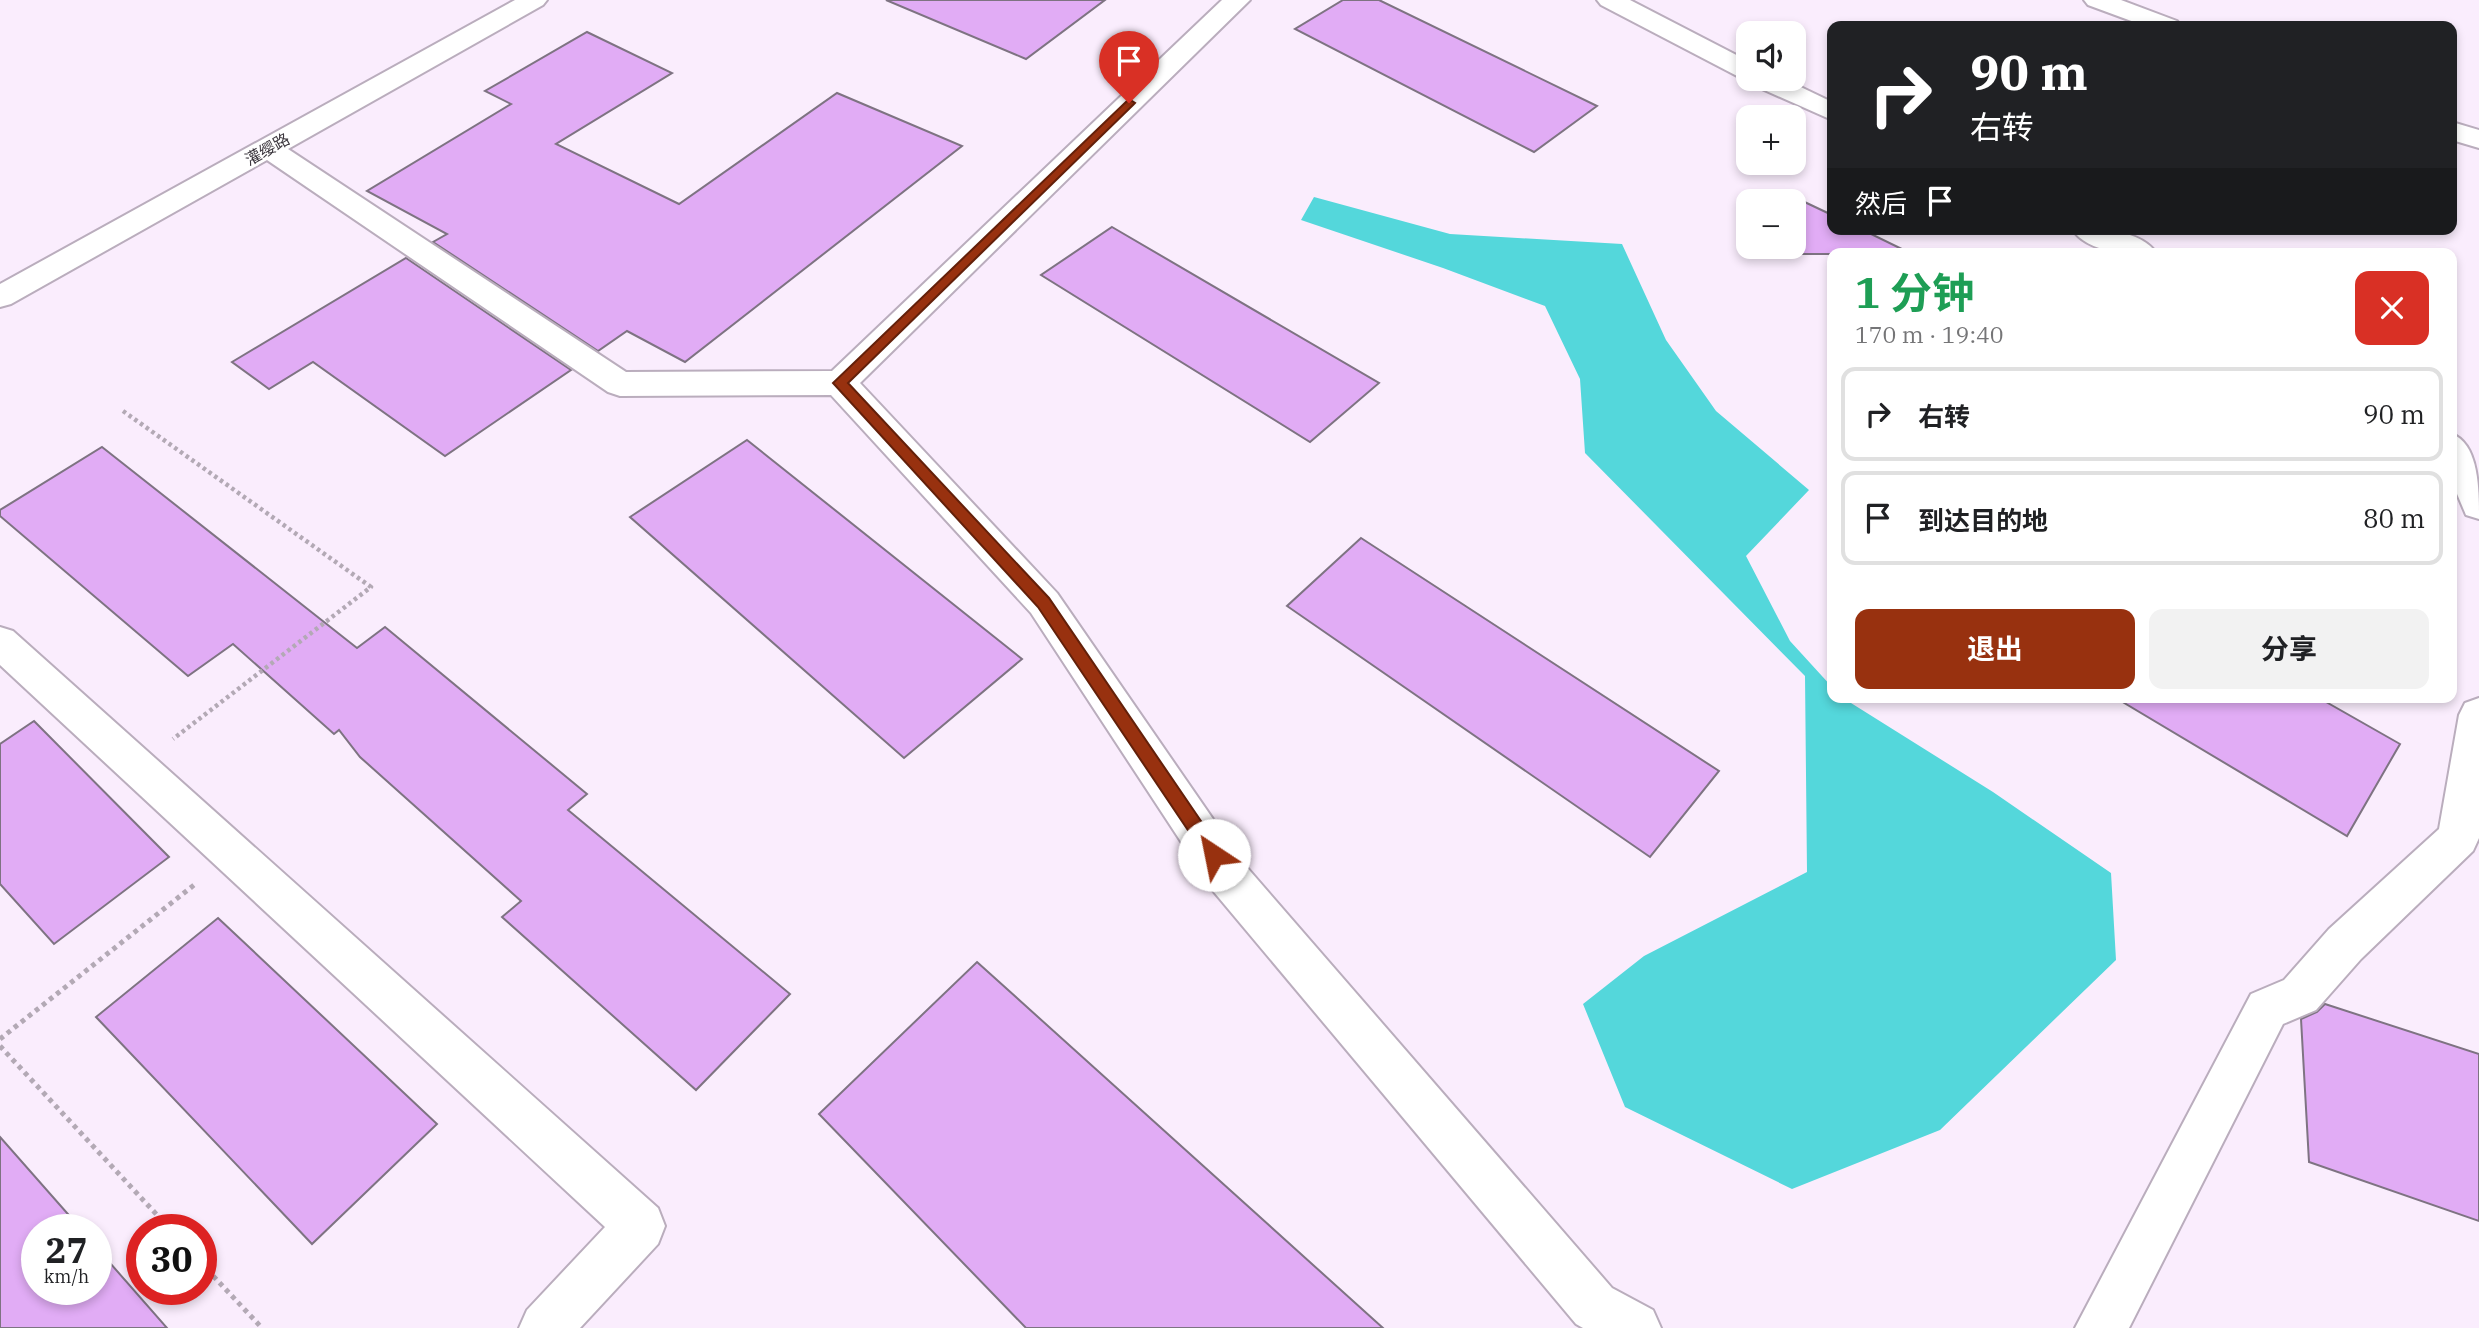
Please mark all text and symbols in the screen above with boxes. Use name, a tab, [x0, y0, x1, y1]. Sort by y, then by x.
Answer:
map controls	[1736, 21, 1806, 259]
button: sound	[1736, 21, 1806, 91]
pin	[1099, 31, 1159, 103]
text: 90 m	[1970, 40, 2088, 103]
icon: arrive	[1110, 42, 1148, 80]
icon: right	[1855, 49, 1946, 140]
button: +	[1736, 105, 1806, 175]
text: 右转	[1970, 106, 2034, 148]
street label: 灌缨路	[241, 129, 293, 169]
icon: arrive	[1921, 182, 1959, 220]
text: 然后	[1855, 186, 1907, 220]
button: −	[1736, 189, 1806, 259]
text: 1 分钟	[1855, 265, 1974, 320]
button: close	[2355, 271, 2429, 345]
text: 170 m · 19:40	[1855, 319, 2004, 349]
icon: right	[1859, 395, 1897, 433]
text: 90 m	[2363, 397, 2425, 431]
text: 右转	[1918, 399, 1970, 433]
icon: arrive	[1859, 499, 1897, 537]
text: 80 m	[2363, 501, 2425, 535]
text: 到达目的地	[1918, 503, 2048, 537]
button: 退出	[1855, 609, 2135, 689]
button: 分享	[2149, 609, 2429, 689]
position arrow	[1177, 818, 1251, 892]
speed limit sign: 30	[126, 1214, 217, 1305]
text: 27	[45, 1227, 88, 1273]
text: km/h	[44, 1265, 89, 1288]

